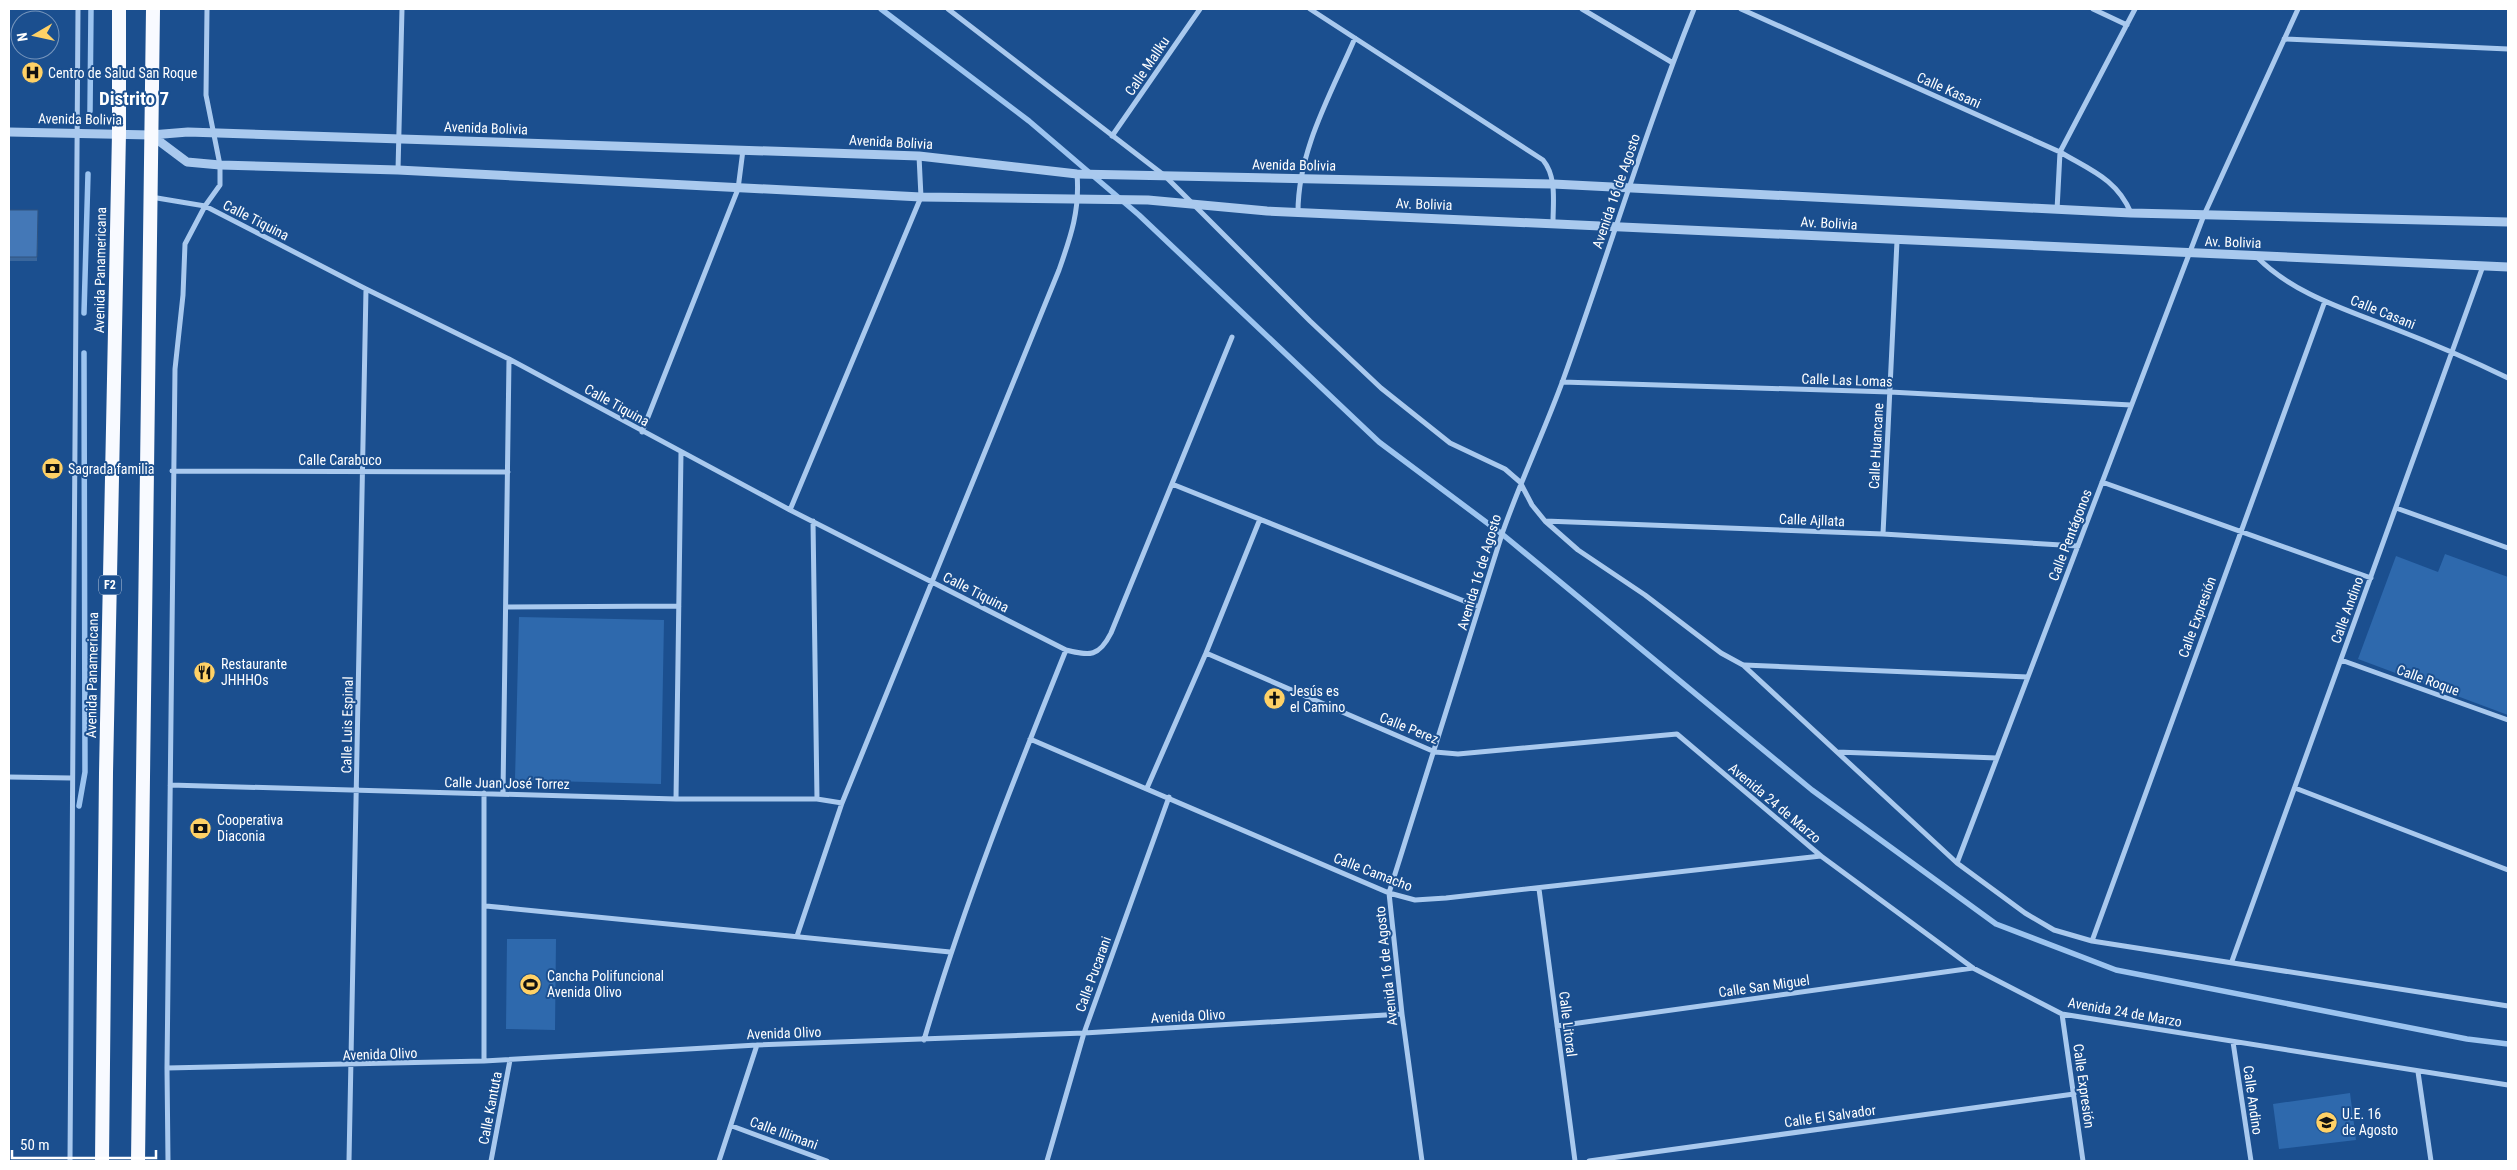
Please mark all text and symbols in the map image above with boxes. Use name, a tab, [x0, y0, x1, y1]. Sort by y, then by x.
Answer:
north arrow	[10, 10, 60, 60]
text: N	[14, 32, 31, 43]
street label: Calle Mallku	[1121, 33, 1173, 99]
hospital icon: Centro de Salud San Roque	[20, 61, 44, 85]
place label: Centro de Salud San Roque	[48, 65, 198, 81]
street label: Calle Kasani	[1915, 69, 1983, 111]
district label: Distrito 7	[99, 87, 169, 110]
street label: Avenida Bolivia	[38, 110, 122, 128]
street label: Avenida Bolivia	[444, 119, 528, 137]
street label: Avenida Bolivia	[849, 132, 933, 152]
street label: Avenida 16 de Agosto	[1589, 132, 1643, 250]
street label: Avenida Bolivia	[1252, 156, 1336, 174]
street label: Av. Bolivia	[1395, 195, 1453, 213]
street label: Calle Tiquina	[220, 197, 292, 243]
street label: Avenida Panamericana	[91, 207, 109, 333]
street label: Av. Bolivia	[1800, 214, 1858, 232]
street label: Av. Bolivia	[2204, 233, 2262, 251]
street label: Calle Casani	[2348, 292, 2418, 332]
street label: Calle Las Lomas	[1801, 370, 1893, 390]
street label: Calle Tiquina	[582, 381, 652, 429]
street label: Calle Huancane	[1866, 402, 1886, 490]
street label: Calle Carabuco	[298, 452, 382, 468]
bank icon: Sagrada familia	[40, 457, 64, 481]
place label: Sagrada familia	[68, 461, 154, 477]
street label: Calle Pentágonos	[2045, 487, 2095, 583]
street label: Calle Ajllata	[1779, 511, 1845, 529]
street label: Avenida 16 de Agosto	[1454, 512, 1504, 632]
street label: Calle Tiquina	[940, 569, 1012, 615]
street label: Calle Expresión	[2175, 574, 2219, 660]
street label: Calle Andino	[2328, 575, 2366, 645]
road number: F2	[99, 576, 121, 594]
street label: Avenida Panamericana	[83, 612, 101, 738]
place label: Restaurante JHHHOs	[221, 656, 288, 688]
restaurant icon: Restaurante JHHHOs	[193, 660, 217, 684]
street label: Calle Roque	[2394, 661, 2462, 699]
street label: Calle Luis Espinal	[338, 676, 356, 774]
place label: Jesús es el Camino	[1290, 683, 1345, 715]
church icon: Jesús es el Camino	[1262, 687, 1286, 711]
street label: Calle Perez	[1377, 709, 1441, 747]
street label: Avenida 24 de Marzo	[1726, 760, 1824, 846]
street label: Calle Juan José Torrez	[444, 774, 570, 792]
place label: Cooperativa Diaconia	[217, 812, 283, 844]
bank icon: Cooperativa Diaconia	[189, 816, 213, 840]
street label: Calle Camacho	[1331, 850, 1415, 894]
street label: Avenida 16 de Agosto	[1372, 905, 1400, 1027]
street label: Calle Pucarani	[1072, 934, 1114, 1014]
place label: Cancha Polifuncional Avenida Olivo	[547, 968, 664, 1000]
sports icon: Cancha Polifuncional Avenida Olivo	[519, 972, 543, 996]
street label: Calle San Miguel	[1717, 972, 1811, 1000]
street label: Calle Litoral	[1556, 990, 1580, 1058]
street label: Avenida 24 de Marzo	[2067, 994, 2183, 1030]
street label: Avenida Olivo	[1150, 1006, 1226, 1026]
street label: Avenida Olivo	[746, 1024, 822, 1042]
street label: Calle Expresión	[2070, 1043, 2098, 1129]
street label: Avenida Olivo	[342, 1045, 418, 1063]
street label: Calle Andino	[2240, 1064, 2266, 1136]
street label: Calle Kantuta	[475, 1070, 505, 1146]
street label: Calle El Salvador	[1783, 1102, 1877, 1130]
place label: U.E. 16 de Agosto	[2342, 1106, 2398, 1138]
school or university icon: U.E. 16 de Agosto	[2314, 1110, 2338, 1134]
street label: Calle Illimani	[748, 1113, 820, 1153]
scale bar	[12, 1128, 156, 1160]
text: 50 m	[20, 1136, 50, 1154]

